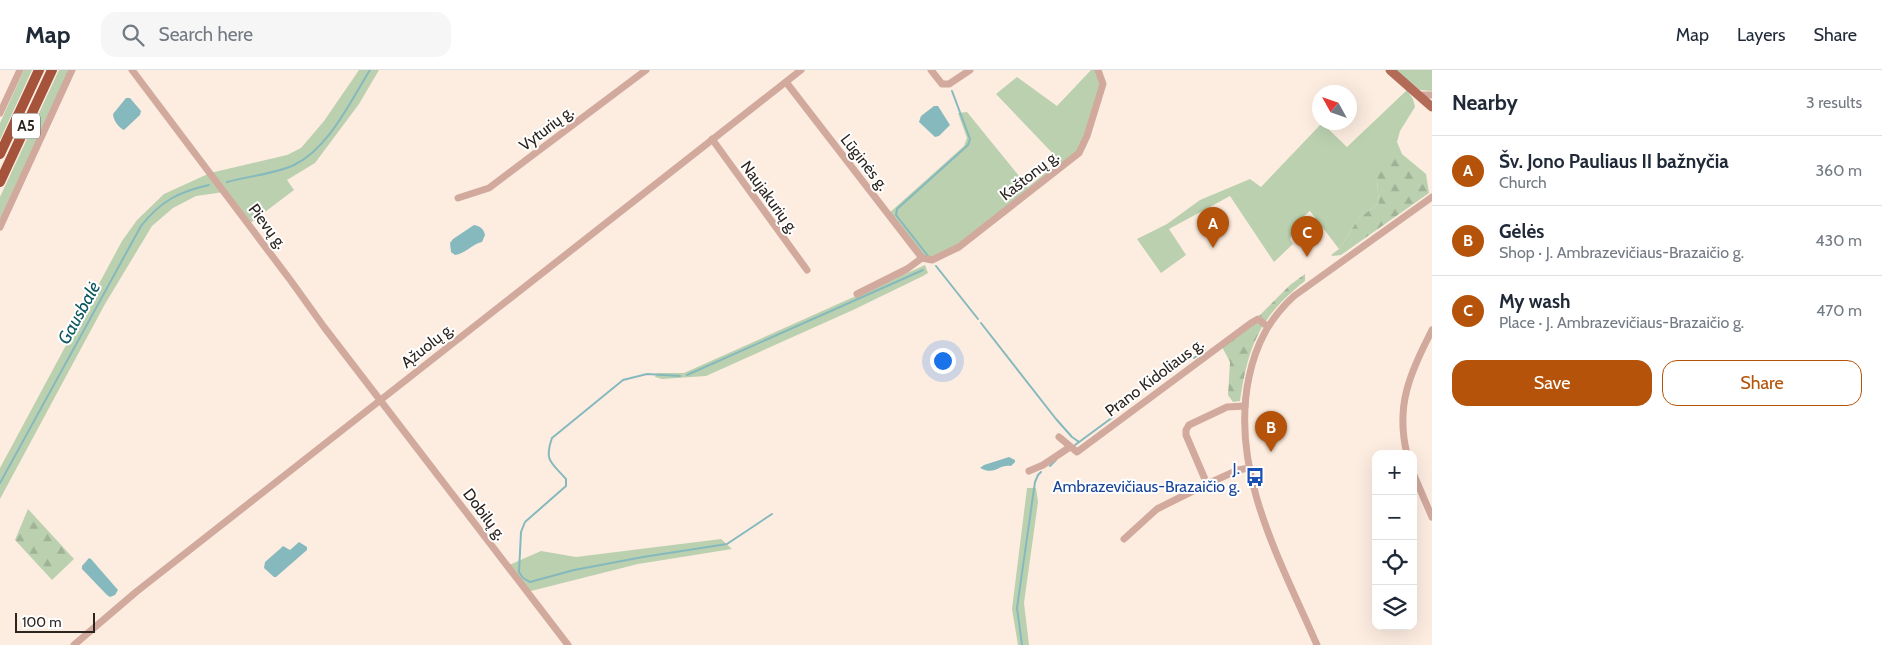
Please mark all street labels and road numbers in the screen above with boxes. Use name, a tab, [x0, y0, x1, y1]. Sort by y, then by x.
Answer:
street label: Vyturių g.	[515, 102, 577, 155]
road number: A5	[12, 114, 40, 138]
street label: Lūginės g.	[837, 130, 893, 194]
street label: Kaštonų g.	[996, 146, 1063, 204]
street label: Naujakurių g.	[737, 157, 802, 237]
street label: Pievų g.	[244, 200, 291, 253]
street label: Ąžuolų g.	[397, 319, 457, 372]
street label: Prano Kidoliaus g.	[1101, 334, 1207, 421]
street label: Dobilų g.	[459, 485, 510, 544]

